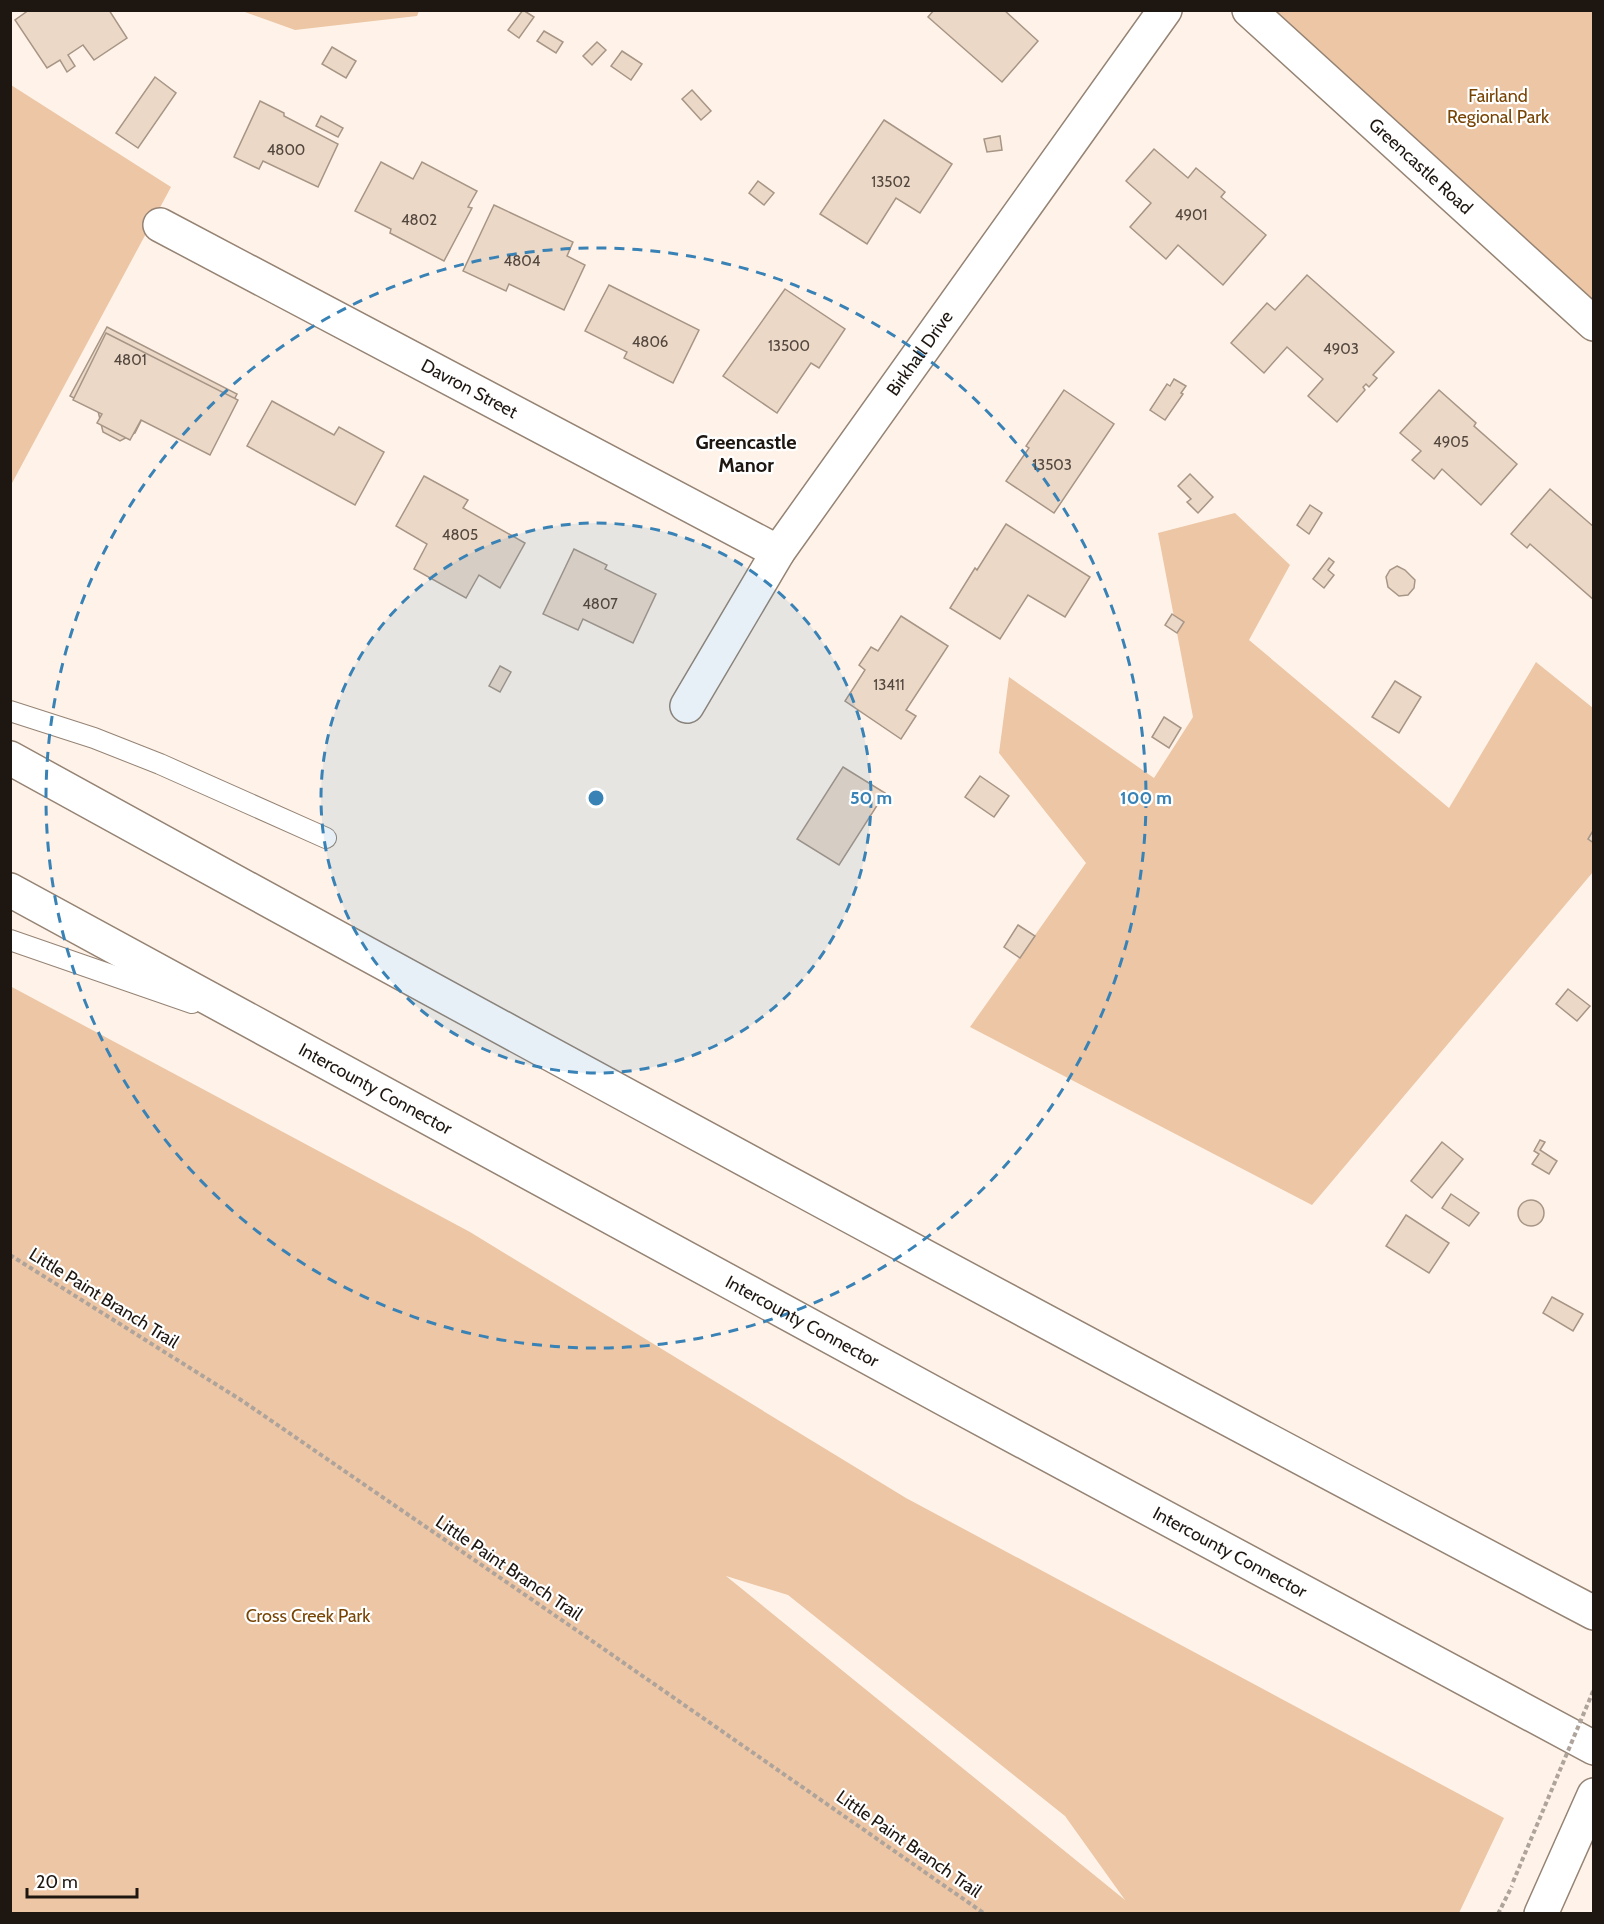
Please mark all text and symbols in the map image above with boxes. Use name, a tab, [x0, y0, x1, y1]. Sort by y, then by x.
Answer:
park label: Fairland Regional Park	[1447, 85, 1550, 128]
street label: Greencastle Road	[1364, 113, 1477, 219]
house number: 4800	[267, 141, 305, 159]
house number: 13502	[871, 173, 911, 191]
house number: 4901	[1175, 206, 1207, 224]
house number: 4802	[401, 211, 437, 229]
house number: 4804	[504, 252, 541, 270]
street label: Birkhall Drive	[882, 306, 958, 400]
house number: 4806	[632, 333, 668, 351]
house number: 13500	[768, 337, 810, 355]
house number: 4903	[1323, 340, 1359, 358]
house number: 4801	[113, 351, 147, 369]
street label: Davron Street	[417, 354, 521, 423]
district label: Greencastle Manor	[695, 430, 797, 477]
house number: 4905	[1433, 433, 1469, 451]
house number: 13503	[1032, 456, 1072, 474]
house number: 4805	[442, 526, 478, 544]
house number: 4807	[582, 595, 618, 613]
house number: 13411	[873, 676, 905, 694]
text: 50 m	[850, 787, 892, 809]
text: 100 m	[1120, 787, 1172, 809]
centre of rings	[586, 788, 606, 808]
street label: Intercounty Connector	[295, 1038, 456, 1140]
street label: Little Paint Branch Trail	[25, 1243, 183, 1353]
street label: Intercounty Connector	[722, 1271, 883, 1372]
street label: Intercounty Connector	[1149, 1502, 1311, 1603]
street label: Little Paint Branch Trail	[432, 1511, 587, 1626]
park label: Cross Creek Park	[246, 1605, 371, 1627]
street label: Little Paint Branch Trail	[832, 1786, 986, 1903]
scale bar	[27, 1861, 136, 1899]
text: 20 m	[36, 1871, 78, 1893]

